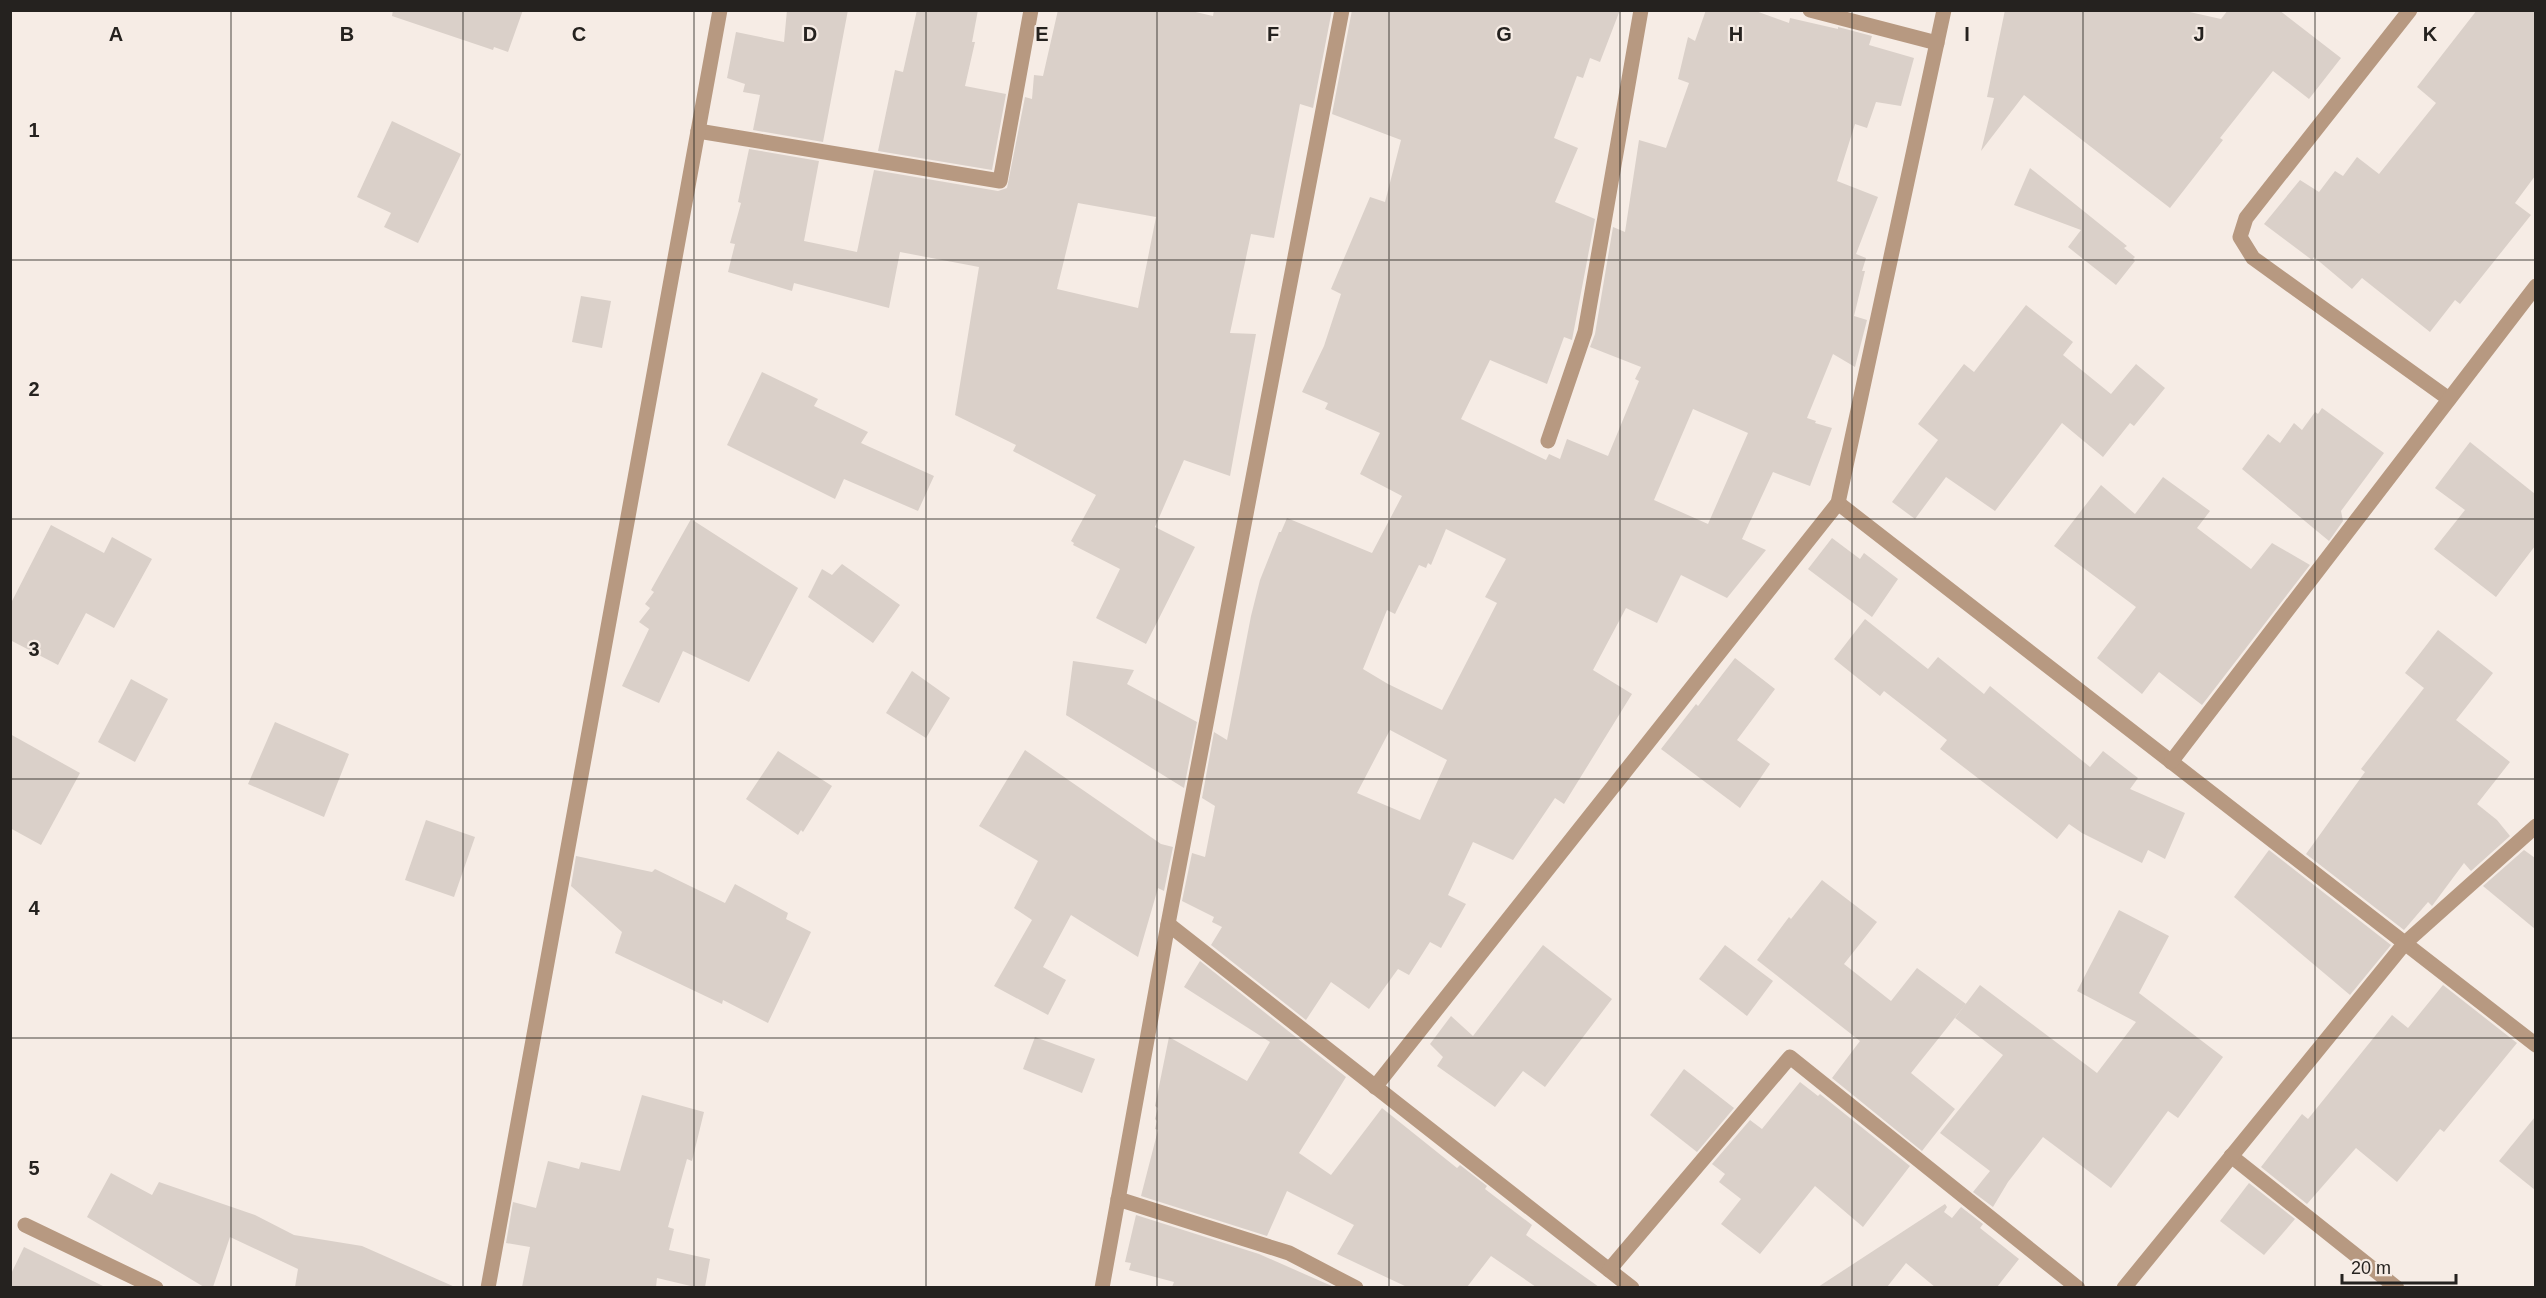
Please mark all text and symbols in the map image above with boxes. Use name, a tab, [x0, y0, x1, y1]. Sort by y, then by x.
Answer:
text: A	[109, 23, 123, 45]
text: B	[340, 23, 354, 45]
text: C	[572, 23, 586, 45]
text: D	[803, 23, 817, 45]
text: E	[1035, 23, 1049, 45]
text: F	[1267, 23, 1279, 45]
text: G	[1496, 23, 1512, 45]
text: H	[1729, 23, 1743, 45]
text: I	[1964, 23, 1970, 45]
text: J	[2193, 23, 2205, 45]
text: K	[2423, 23, 2438, 45]
text: 1	[28, 119, 40, 141]
text: 2	[28, 378, 40, 400]
text: 3	[28, 638, 40, 660]
text: 4	[28, 897, 40, 919]
text: 5	[28, 1157, 40, 1179]
scale bar	[2342, 1247, 2456, 1285]
text: 20 m	[2351, 1258, 2391, 1278]

